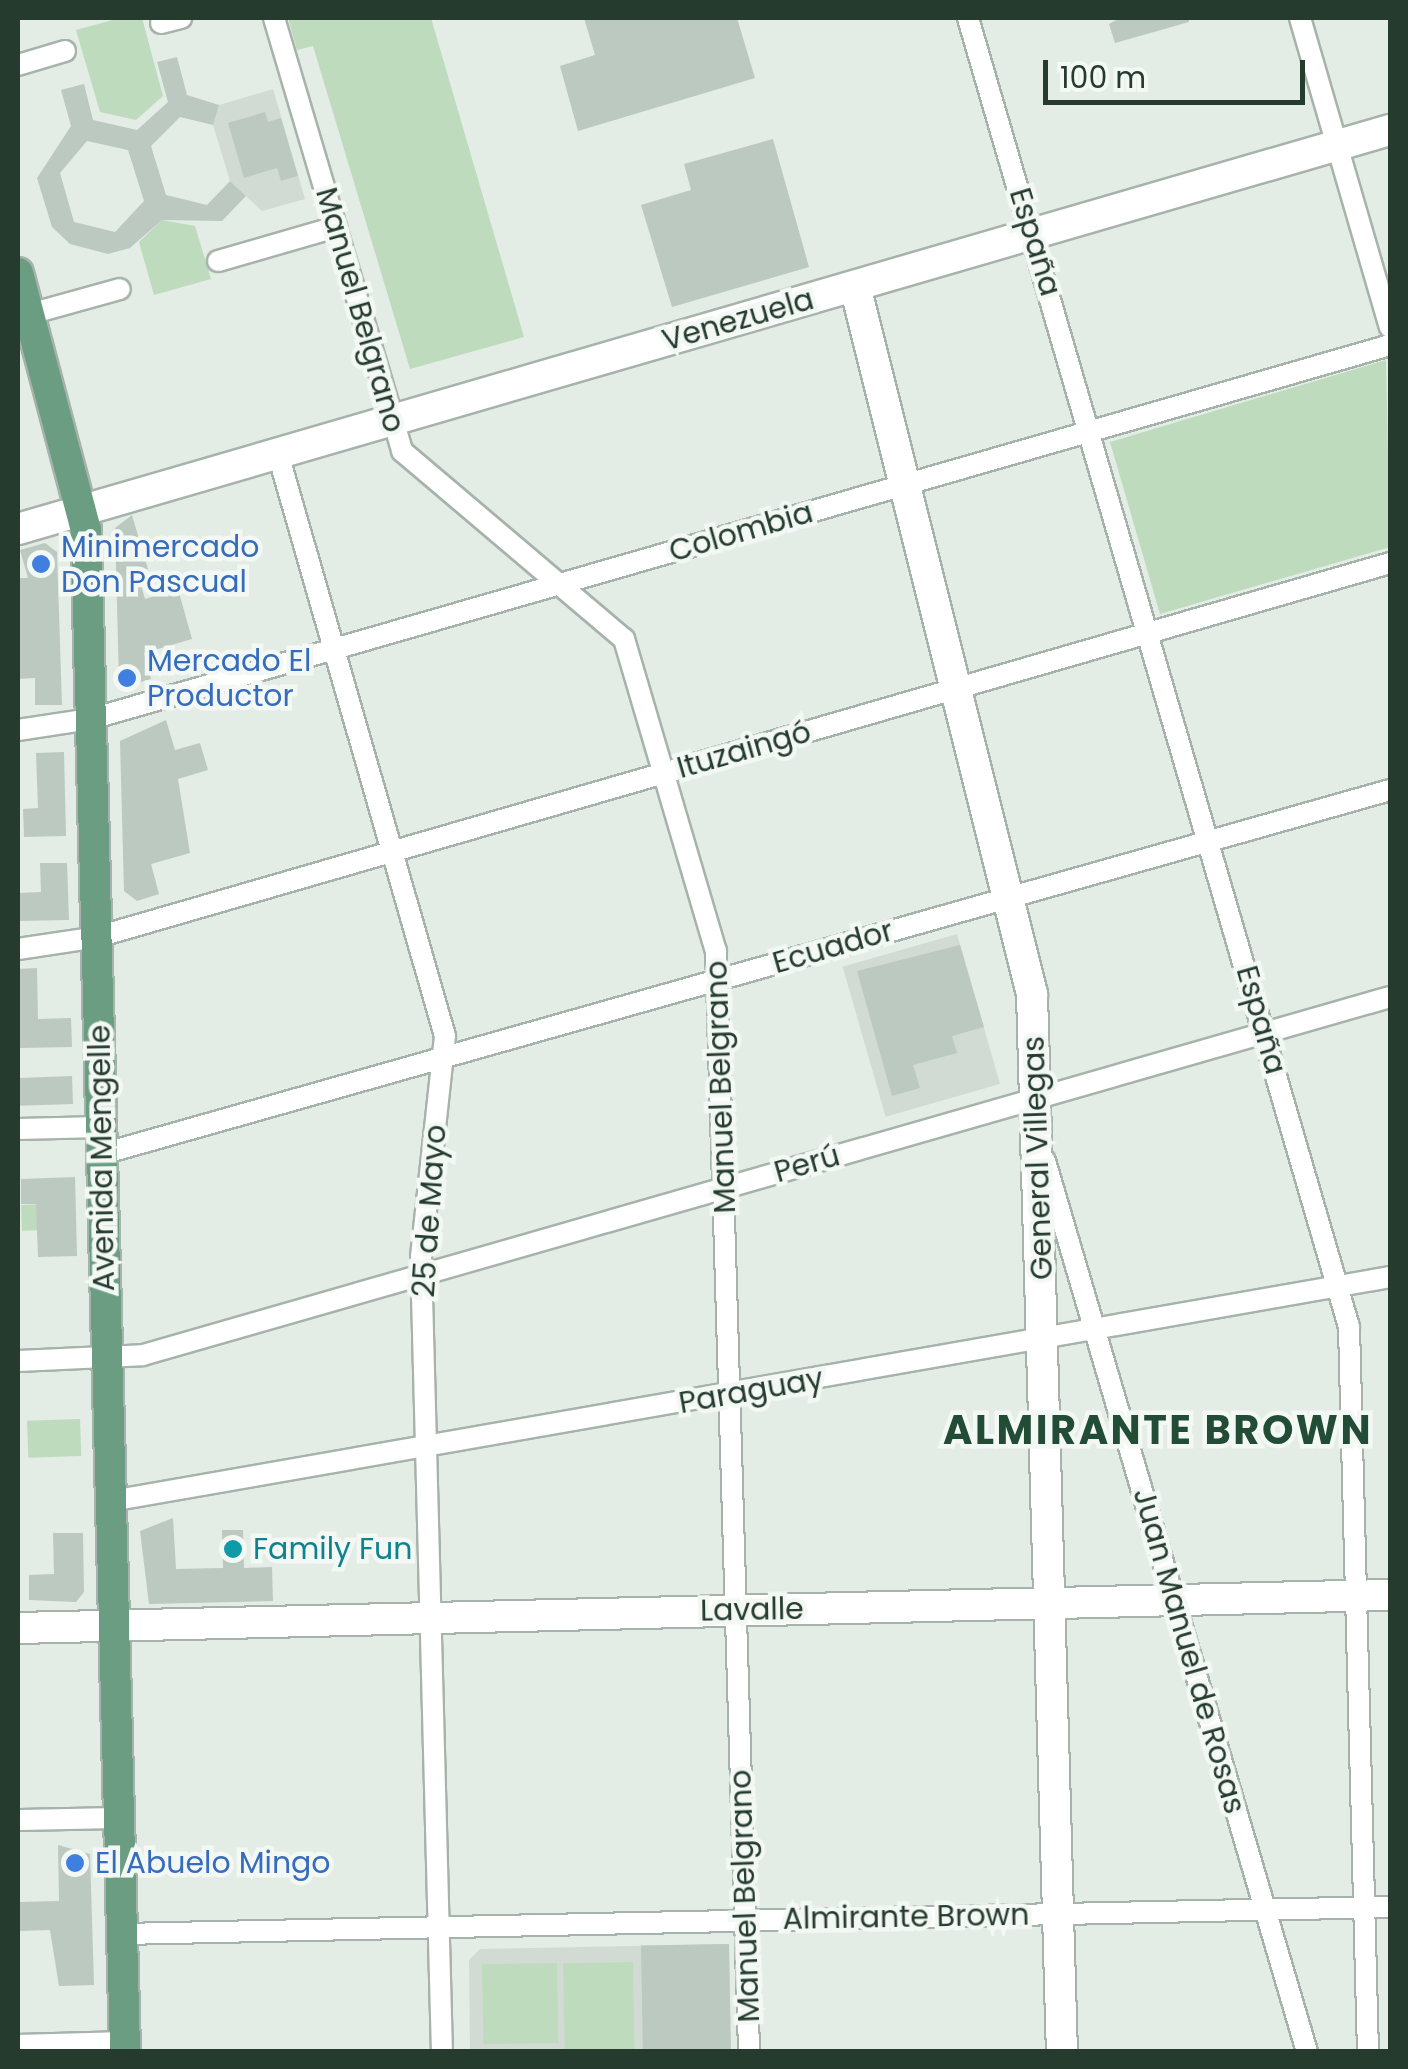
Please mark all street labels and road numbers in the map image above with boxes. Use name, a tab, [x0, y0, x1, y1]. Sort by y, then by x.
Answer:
street label: Manuel Belgrano	[308, 183, 412, 437]
street label: España	[1002, 184, 1068, 300]
street label: Venezuela	[658, 281, 818, 359]
street label: Colombia	[665, 494, 817, 570]
street label: Ituzaingó	[673, 714, 815, 786]
street label: Ecuador	[769, 913, 897, 981]
street label: Manuel Belgrano	[699, 960, 743, 1214]
street label: España	[1228, 962, 1294, 1078]
street label: Avenida Mengelle	[82, 1024, 122, 1292]
street label: General Villegas	[1016, 1036, 1060, 1280]
street label: 25 de Mayo	[406, 1123, 454, 1299]
street label: Perú	[770, 1138, 844, 1190]
street label: Paraguay	[676, 1361, 826, 1421]
street label: Juan Manuel de Rosas	[1125, 1484, 1253, 1818]
street label: Lavalle	[700, 1591, 804, 1629]
street label: Manuel Belgrano	[723, 1769, 767, 2023]
street label: Almirante Brown	[782, 1897, 1030, 1937]

